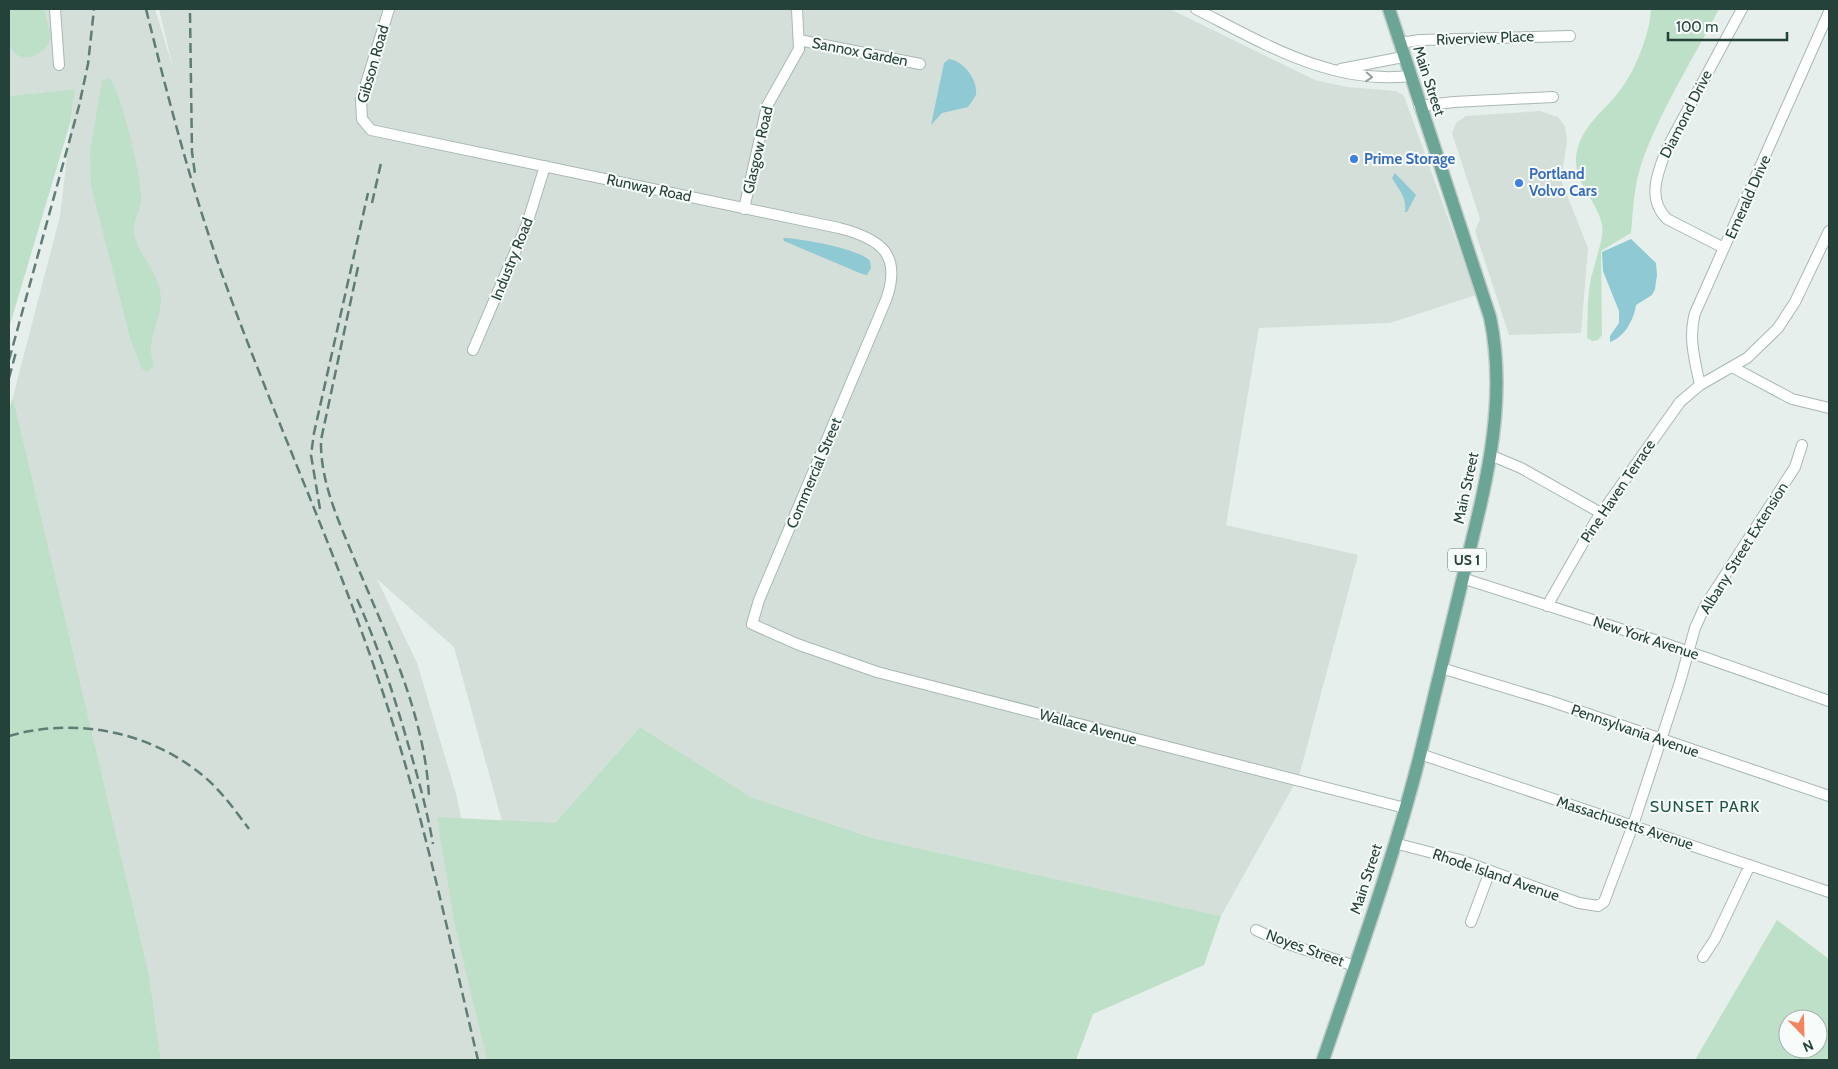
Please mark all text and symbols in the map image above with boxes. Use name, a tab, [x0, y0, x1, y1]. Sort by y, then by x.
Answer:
scale bar	[1668, 10, 1787, 42]
text: 100 m	[1676, 18, 1718, 36]
street label: Gibson Road	[353, 23, 393, 105]
street label: Riverview Place	[1436, 27, 1535, 49]
street label: Sannox Garden	[810, 34, 910, 70]
street label: Main Street	[1409, 44, 1449, 118]
street label: Diamond Drive	[1656, 67, 1716, 161]
one-way arrow	[1365, 72, 1373, 83]
street label: Glasgow Road	[739, 104, 777, 196]
place label: Prime Storage	[1364, 150, 1456, 168]
street label: Emerald Drive	[1722, 152, 1775, 242]
marker: Prime Storage	[1348, 153, 1360, 165]
place label: Portland Volvo Cars	[1529, 165, 1597, 200]
street label: Runway Road	[605, 170, 693, 206]
marker: Portland Volvo Cars	[1513, 177, 1525, 189]
street label: Industry Road	[487, 215, 537, 303]
street label: Commercial Street	[783, 415, 845, 531]
street label: Pine Haven Terrace	[1577, 436, 1659, 546]
street label: Main Street	[1450, 451, 1482, 525]
street label: Albany Street Extension	[1696, 479, 1792, 617]
road number: US 1	[1448, 548, 1486, 572]
street label: New York Avenue	[1591, 612, 1701, 664]
street label: Pennsylvania Avenue	[1569, 701, 1702, 761]
street label: Wallace Avenue	[1037, 705, 1139, 749]
street label: Massachusetts Avenue	[1554, 792, 1696, 854]
district label: SUNSET PARK	[1650, 797, 1760, 816]
street label: Main Street	[1346, 842, 1386, 916]
street label: Rhode Island Avenue	[1430, 845, 1562, 905]
street label: Noyes Street	[1264, 926, 1346, 970]
north arrow	[1778, 1009, 1828, 1059]
text: N	[1800, 1036, 1816, 1056]

